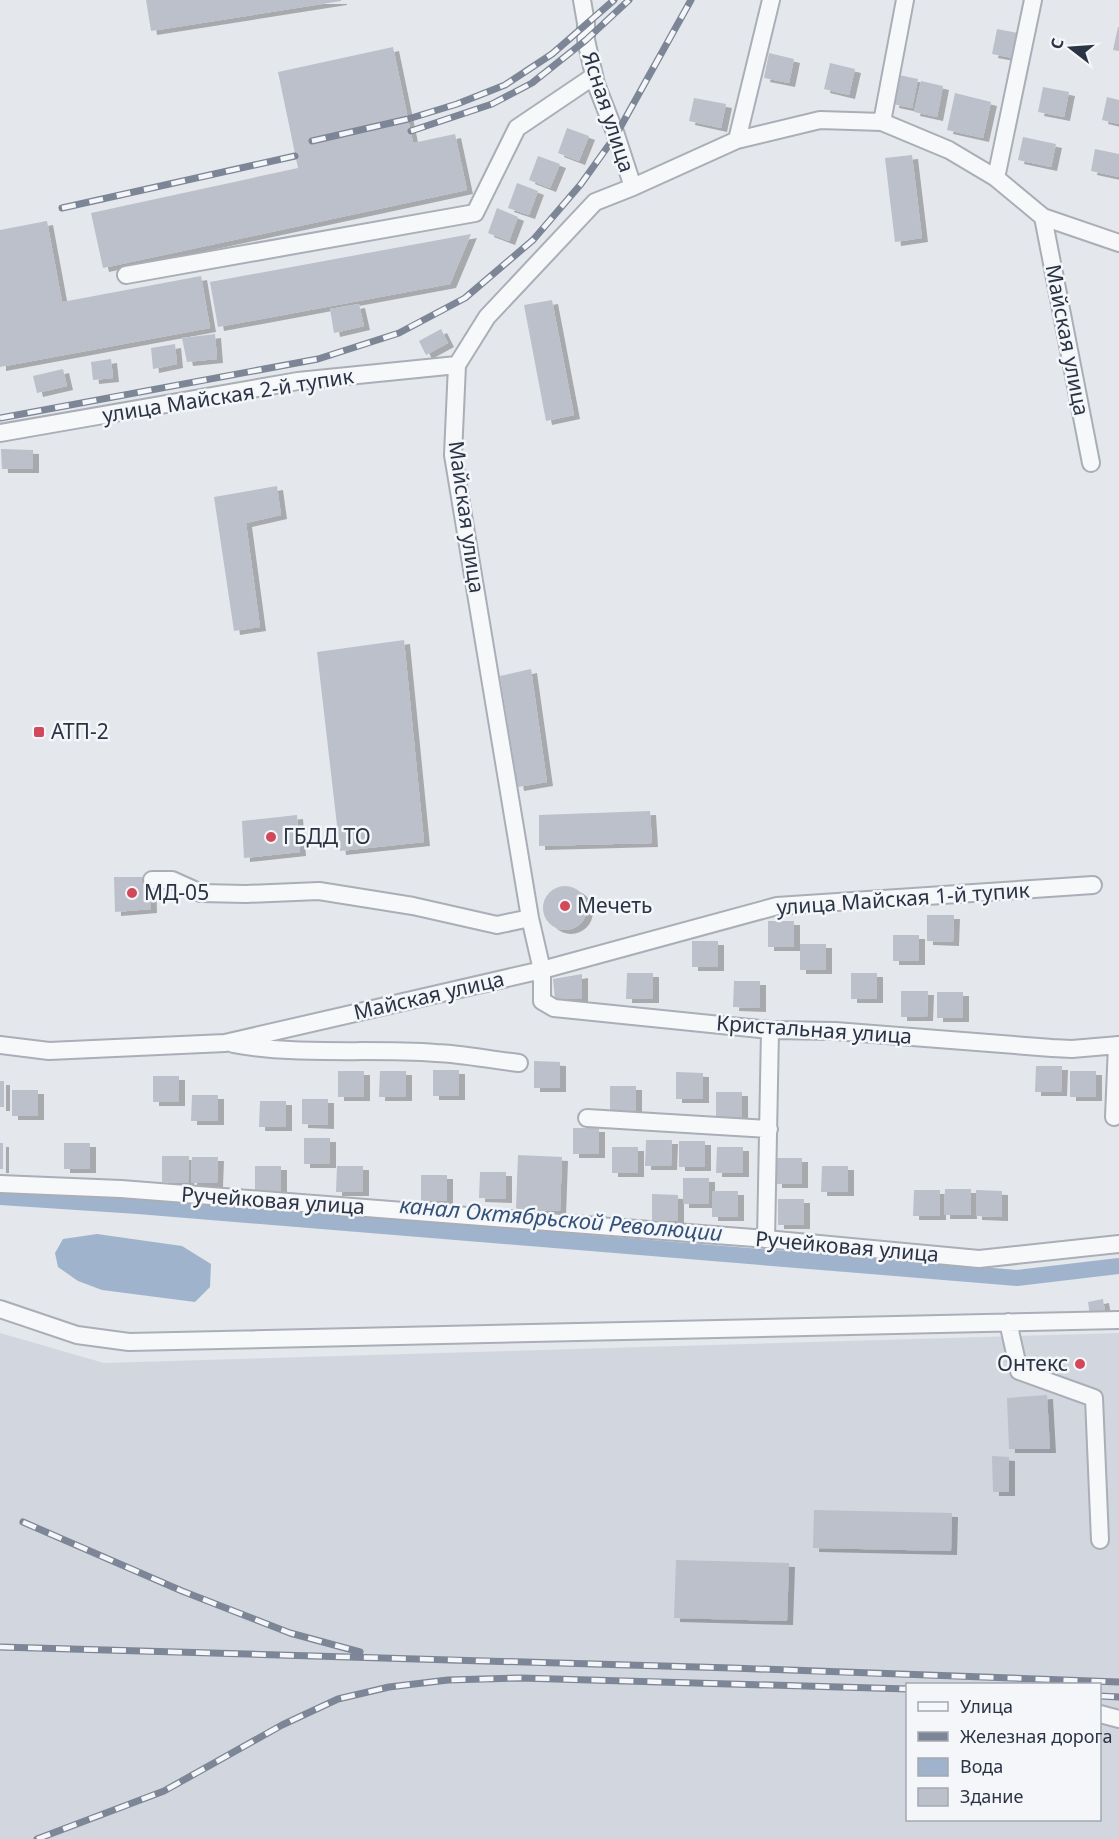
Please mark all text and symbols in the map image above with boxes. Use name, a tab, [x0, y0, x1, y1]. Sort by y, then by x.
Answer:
north arrow	[1041, 18, 1101, 78]
text: С	[1045, 35, 1069, 52]
street label: Ясная улица	[576, 48, 642, 176]
street label: Майская улица	[1040, 262, 1096, 418]
street label: улица Майская 2-й тупик	[100, 361, 355, 429]
street label: Майская улица	[442, 439, 492, 595]
place label: АТП-2	[51, 717, 109, 745]
marker: АТП-2	[32, 725, 46, 739]
place label: ГБДД ТО	[283, 822, 371, 850]
marker: ГБДД ТО	[264, 830, 278, 844]
street label: улица Майская 1-й тупик	[775, 875, 1030, 921]
place label: МД-05	[144, 878, 209, 906]
marker: МД-05	[125, 886, 139, 900]
place label: Мечеть	[577, 891, 652, 919]
marker: Мечеть	[558, 899, 572, 913]
street label: Майская улица	[351, 964, 507, 1026]
street label: Кристальная улица	[715, 1008, 913, 1050]
street label: Ручейковая улица	[180, 1180, 366, 1220]
water label: канал Октябрьской Революции	[398, 1189, 724, 1247]
street label: Ручейковая улица	[754, 1224, 940, 1268]
place label: Онтекс	[997, 1349, 1068, 1377]
marker: Онтекс	[1073, 1357, 1087, 1371]
legend	[906, 1683, 1101, 1821]
text: Улица	[960, 1694, 1013, 1718]
text: Железная дорога	[960, 1724, 1112, 1748]
text: Вода	[960, 1754, 1003, 1778]
text: Здание	[960, 1784, 1024, 1808]

